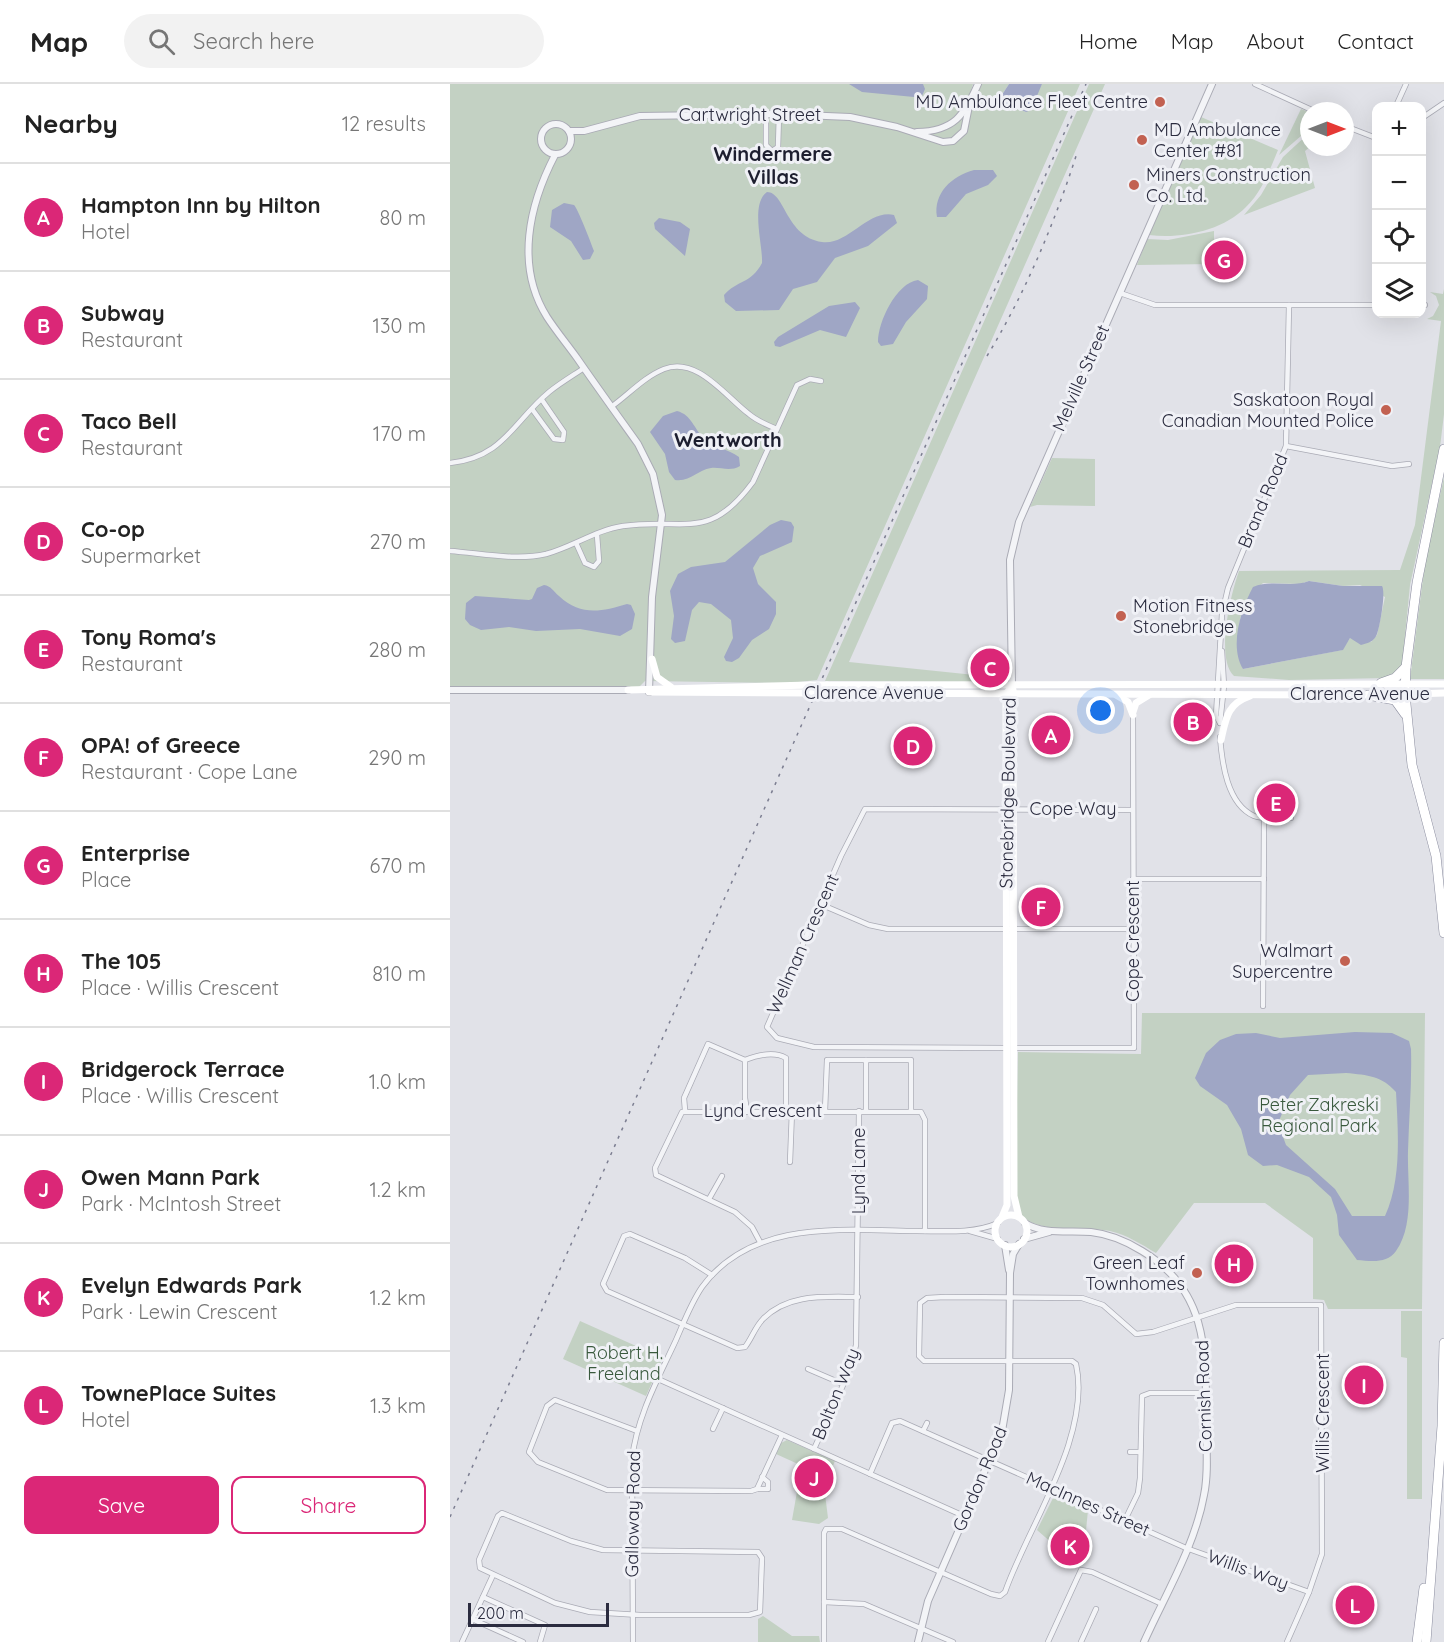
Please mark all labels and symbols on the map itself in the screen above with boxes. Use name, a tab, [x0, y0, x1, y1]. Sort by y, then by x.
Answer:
place label: MD Ambulance Fleet Centre	[916, 90, 1148, 113]
marker: MD Ambulance Fleet Centre	[1153, 95, 1167, 109]
north arrow	[1300, 102, 1354, 156]
street label: Cartwright Street	[679, 103, 821, 126]
place label: MD Ambulance Center #81	[1154, 118, 1281, 162]
marker: MD Ambulance Center #81	[1135, 133, 1149, 147]
district label: Windermere Villas	[714, 141, 832, 189]
place label: Miners Construction Co. Ltd.	[1146, 163, 1311, 207]
marker: Miners Construction Co. Ltd.	[1127, 178, 1141, 192]
pin: G	[1204, 238, 1244, 282]
street label: Melville Street	[1047, 321, 1114, 435]
place label: Saskatoon Royal Canadian Mounted Police	[1162, 388, 1374, 432]
marker: Saskatoon Royal Canadian Mounted Police	[1379, 403, 1393, 417]
district label: Wentworth	[674, 427, 782, 452]
street label: Brand Road	[1232, 450, 1293, 551]
place label: Motion Fitness Stonebridge	[1133, 594, 1253, 638]
marker: Motion Fitness Stonebridge	[1114, 609, 1128, 623]
pin: C	[970, 646, 1010, 690]
street label: Clarence Avenue	[804, 681, 944, 704]
street label: Clarence Avenue	[1290, 682, 1430, 705]
your location	[1086, 696, 1115, 725]
street label: Stonebridge Boulevard	[994, 697, 1021, 889]
pin: B	[1174, 700, 1212, 744]
pin: A	[1032, 712, 1070, 758]
pin: D	[894, 724, 932, 768]
pin: E	[1256, 780, 1296, 826]
street label: Cope Way	[1030, 797, 1116, 820]
street label: Wellman Crescent	[761, 870, 844, 1017]
street label: Cope Crescent	[1121, 880, 1144, 1002]
pin: F	[1022, 884, 1060, 930]
place label: Walmart Supercentre	[1232, 939, 1333, 983]
marker: Walmart Supercentre	[1338, 954, 1352, 968]
park label: Peter Zakreski Regional Park	[1259, 1093, 1379, 1137]
street label: Lynd Crescent	[704, 1099, 822, 1122]
street label: Lynd Lane	[847, 1128, 870, 1214]
pin: H	[1214, 1242, 1254, 1286]
place label: Green Leaf Townhomes	[1085, 1251, 1186, 1295]
marker: Green Leaf Townhomes	[1190, 1266, 1204, 1280]
street label: Cornish Road	[1190, 1340, 1217, 1452]
park label: Robert H. Freeland	[585, 1341, 663, 1385]
street label: Bolton Way	[807, 1344, 864, 1443]
street label: Willis Crescent	[1311, 1353, 1334, 1473]
pin: I	[1344, 1362, 1384, 1408]
street label: Gordon Road	[947, 1423, 1012, 1535]
street label: Galloway Road	[620, 1450, 645, 1578]
pin: J	[794, 1456, 834, 1500]
street label: MacInnes Street	[1023, 1466, 1154, 1541]
pin: K	[1050, 1524, 1090, 1568]
street label: Willis Way	[1204, 1544, 1292, 1595]
pin: L	[1336, 1582, 1374, 1628]
scale bar	[468, 1600, 609, 1628]

